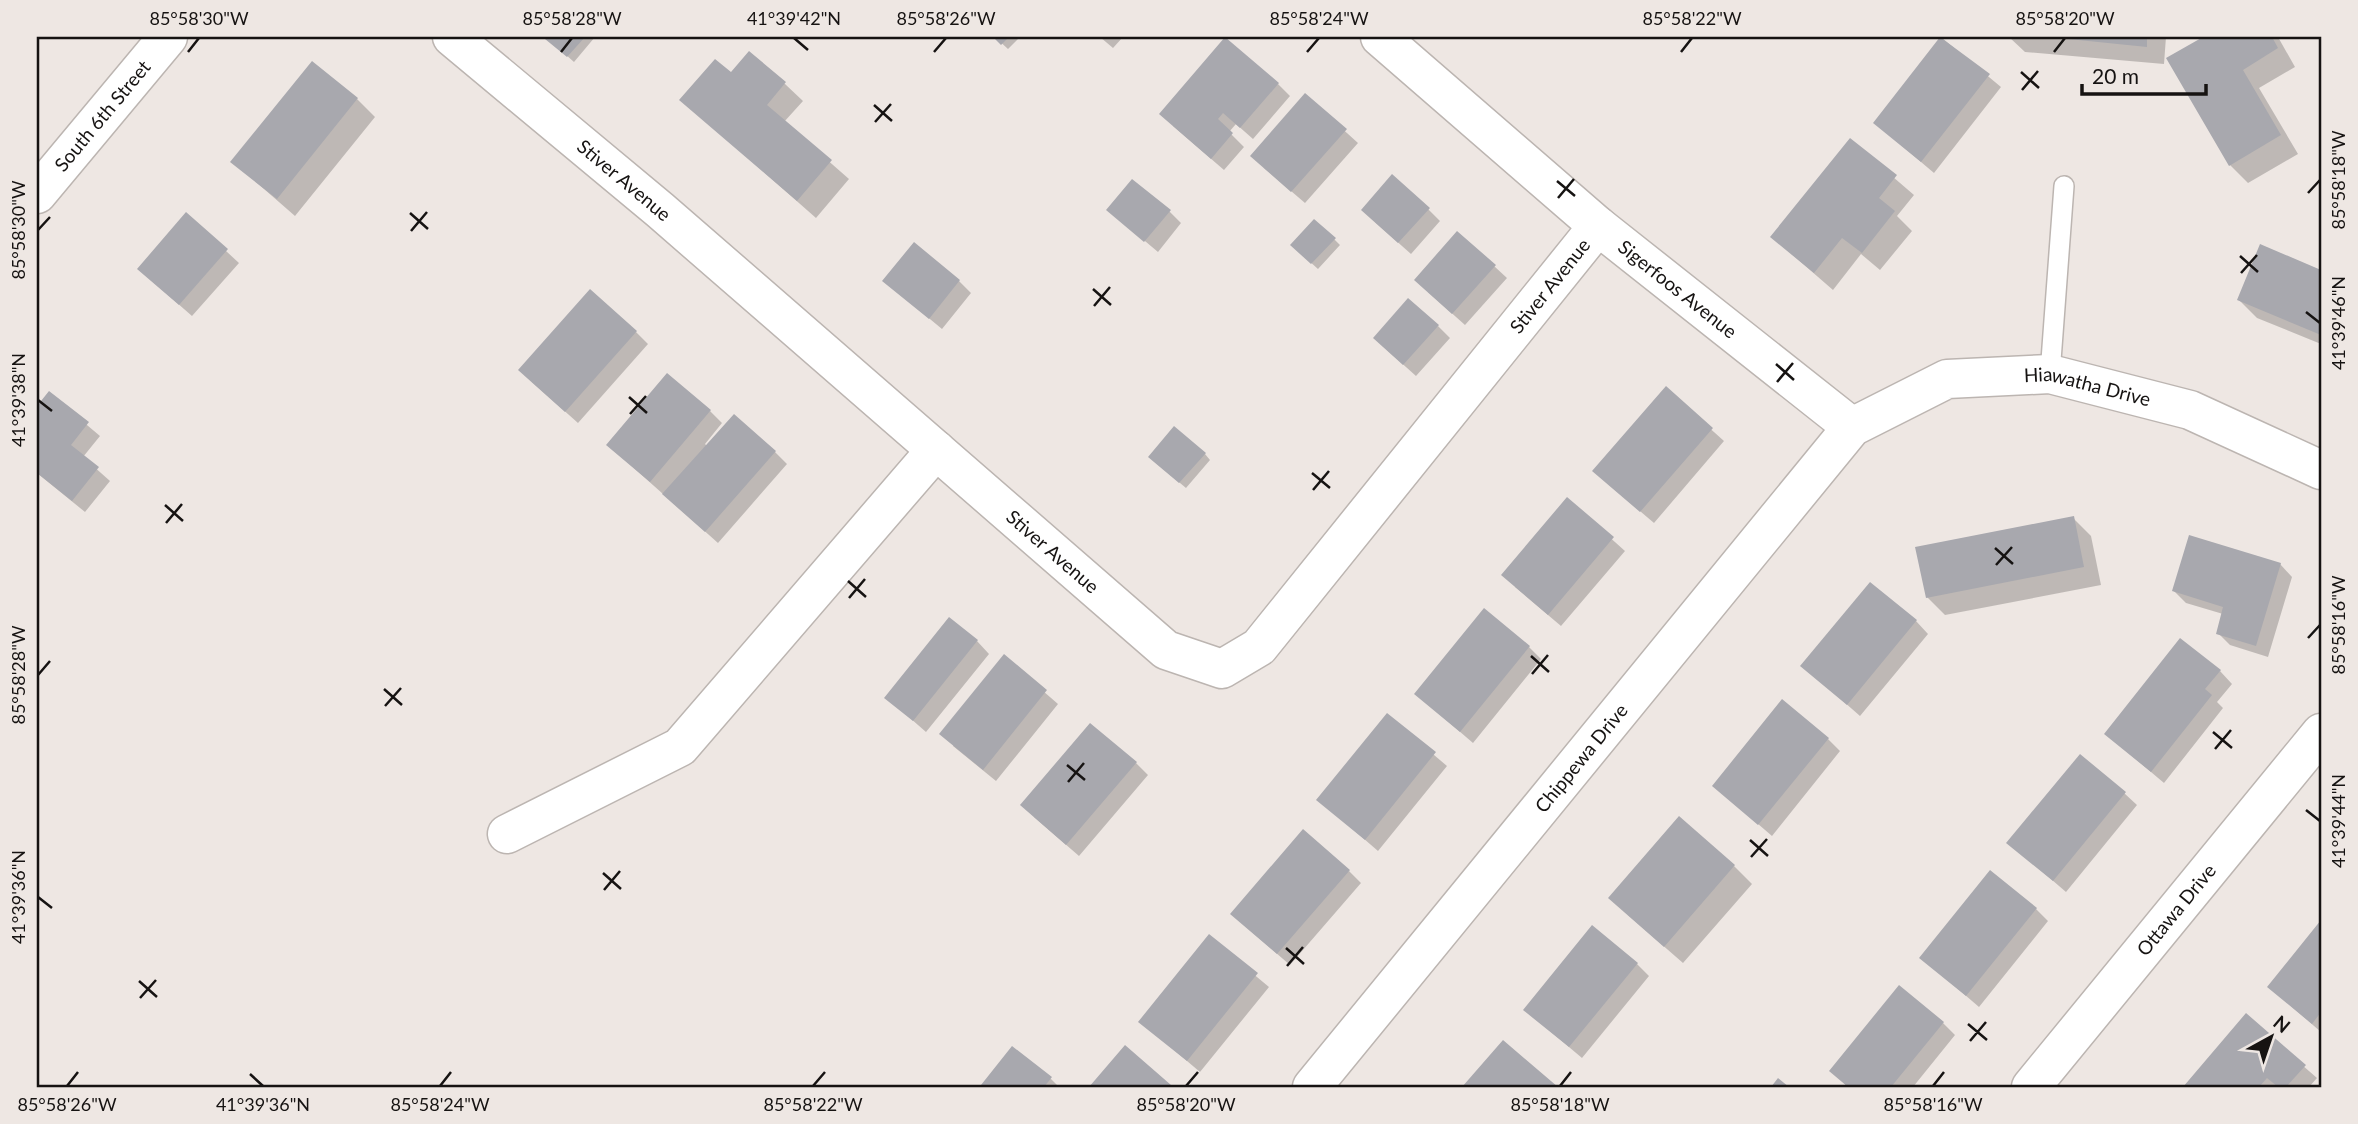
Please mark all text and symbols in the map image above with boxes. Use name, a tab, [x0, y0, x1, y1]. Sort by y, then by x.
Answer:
text: 85°58'30"W	[149, 7, 249, 29]
text: 85°58'28"W	[522, 7, 622, 29]
text: 41°39'42"N	[747, 7, 841, 29]
text: 85°58'26"W	[896, 7, 996, 29]
text: 85°58'24"W	[1269, 7, 1369, 29]
text: 85°58'22"W	[1642, 7, 1742, 29]
text: 85°58'20"W	[2015, 7, 2115, 29]
scale bar	[2082, 52, 2206, 96]
street label: South 6th Street	[49, 55, 155, 175]
text: 20 m	[2092, 63, 2139, 88]
text: 85°58'18"W	[2327, 130, 2349, 230]
street label: Stiver Avenue	[573, 134, 676, 225]
text: 85°58'30"W	[7, 180, 29, 280]
street label: Stiver Avenue	[1504, 234, 1594, 337]
street label: Sigerfoos Avenue	[1614, 235, 1742, 343]
text: 41°39'46"N	[2327, 276, 2349, 370]
text: 41°39'38"N	[7, 353, 29, 447]
street label: Hiawatha Drive	[2023, 362, 2153, 410]
street label: Stiver Avenue	[1002, 505, 1104, 598]
text: 85°58'16"W	[2327, 575, 2349, 675]
text: 85°58'28"W	[7, 625, 29, 725]
street label: Chippewa Drive	[1530, 699, 1632, 817]
text: 41°39'44"N	[2327, 774, 2349, 868]
text: 41°39'36"N	[7, 850, 29, 944]
street label: Ottawa Drive	[2131, 859, 2220, 960]
north arrow	[2236, 1002, 2306, 1072]
text: N	[2269, 1010, 2295, 1037]
text: 85°58'26"W	[17, 1093, 117, 1115]
text: 41°39'36"N	[216, 1093, 310, 1115]
text: 85°58'24"W	[390, 1093, 490, 1115]
text: 85°58'22"W	[763, 1093, 863, 1115]
text: 85°58'20"W	[1136, 1093, 1236, 1115]
text: 85°58'18"W	[1510, 1093, 1610, 1115]
text: 85°58'16"W	[1883, 1093, 1983, 1115]

